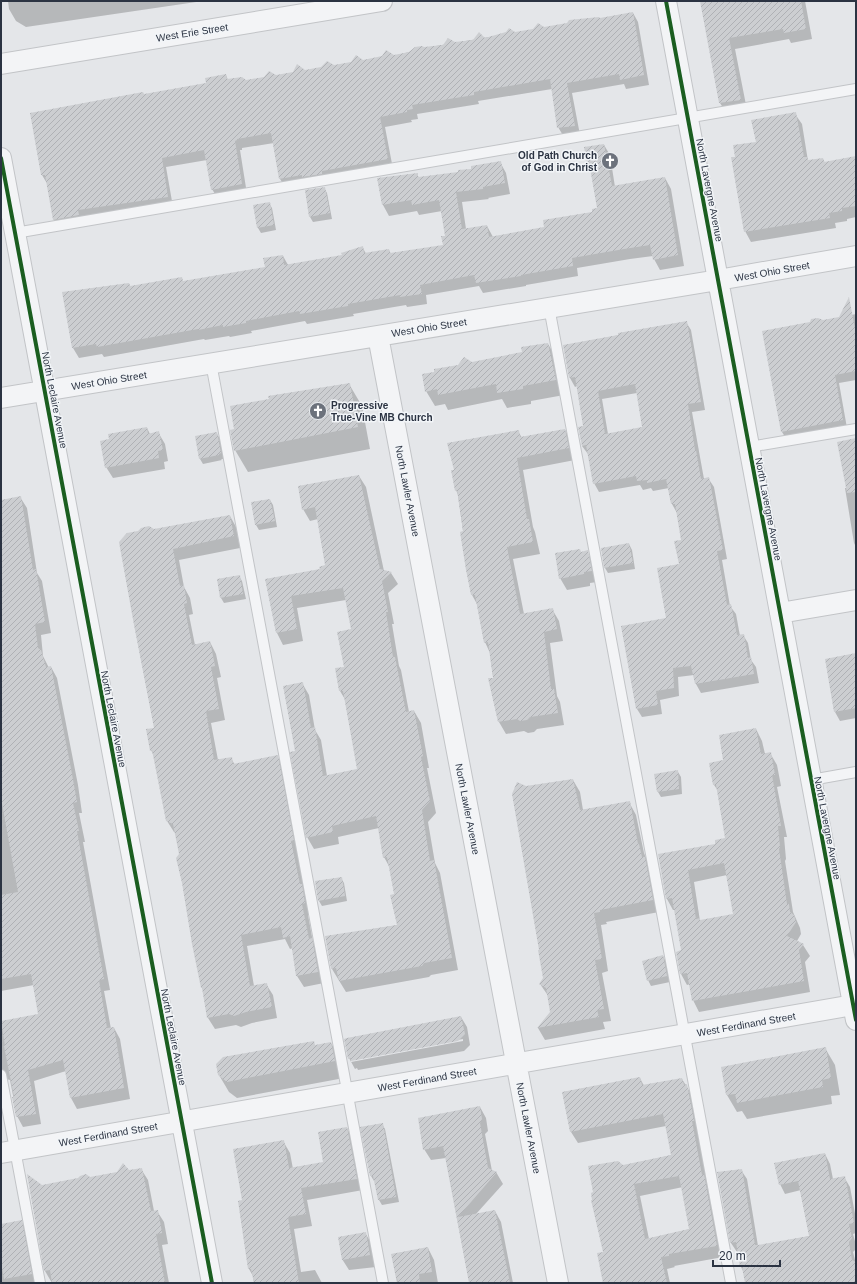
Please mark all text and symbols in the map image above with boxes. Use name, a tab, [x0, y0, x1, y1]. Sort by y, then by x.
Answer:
street label: West Erie Street	[155, 21, 229, 44]
street label: North Lavergne Avenue	[694, 138, 725, 243]
place label: Old Path Church of God in Christ	[518, 150, 598, 173]
church icon: Old Path Church of God in Christ	[600, 151, 620, 171]
street label: West Ohio Street	[734, 259, 811, 284]
street label: West Ohio Street	[391, 316, 468, 339]
street label: North Leclaire Avenue	[40, 351, 69, 450]
street label: West Ohio Street	[71, 369, 148, 392]
place label: Progressive True-Vine MB Church	[331, 400, 433, 423]
church icon: Progressive True-Vine MB Church	[308, 401, 328, 421]
street label: North Lawler Avenue	[393, 445, 422, 538]
street label: North Lavergne Avenue	[753, 457, 784, 562]
street label: North Leclaire Avenue	[99, 670, 128, 769]
street label: North Lawler Avenue	[453, 763, 482, 856]
street label: North Lavergne Avenue	[812, 776, 843, 881]
street label: North Leclaire Avenue	[159, 988, 188, 1087]
street label: West Ferdinand Street	[696, 1010, 796, 1039]
street label: West Ferdinand Street	[377, 1065, 477, 1094]
street label: North Lawler Avenue	[514, 1082, 543, 1175]
street label: West Ferdinand Street	[58, 1120, 158, 1149]
scale bar	[713, 1242, 780, 1268]
text: 20 m	[719, 1249, 746, 1263]

